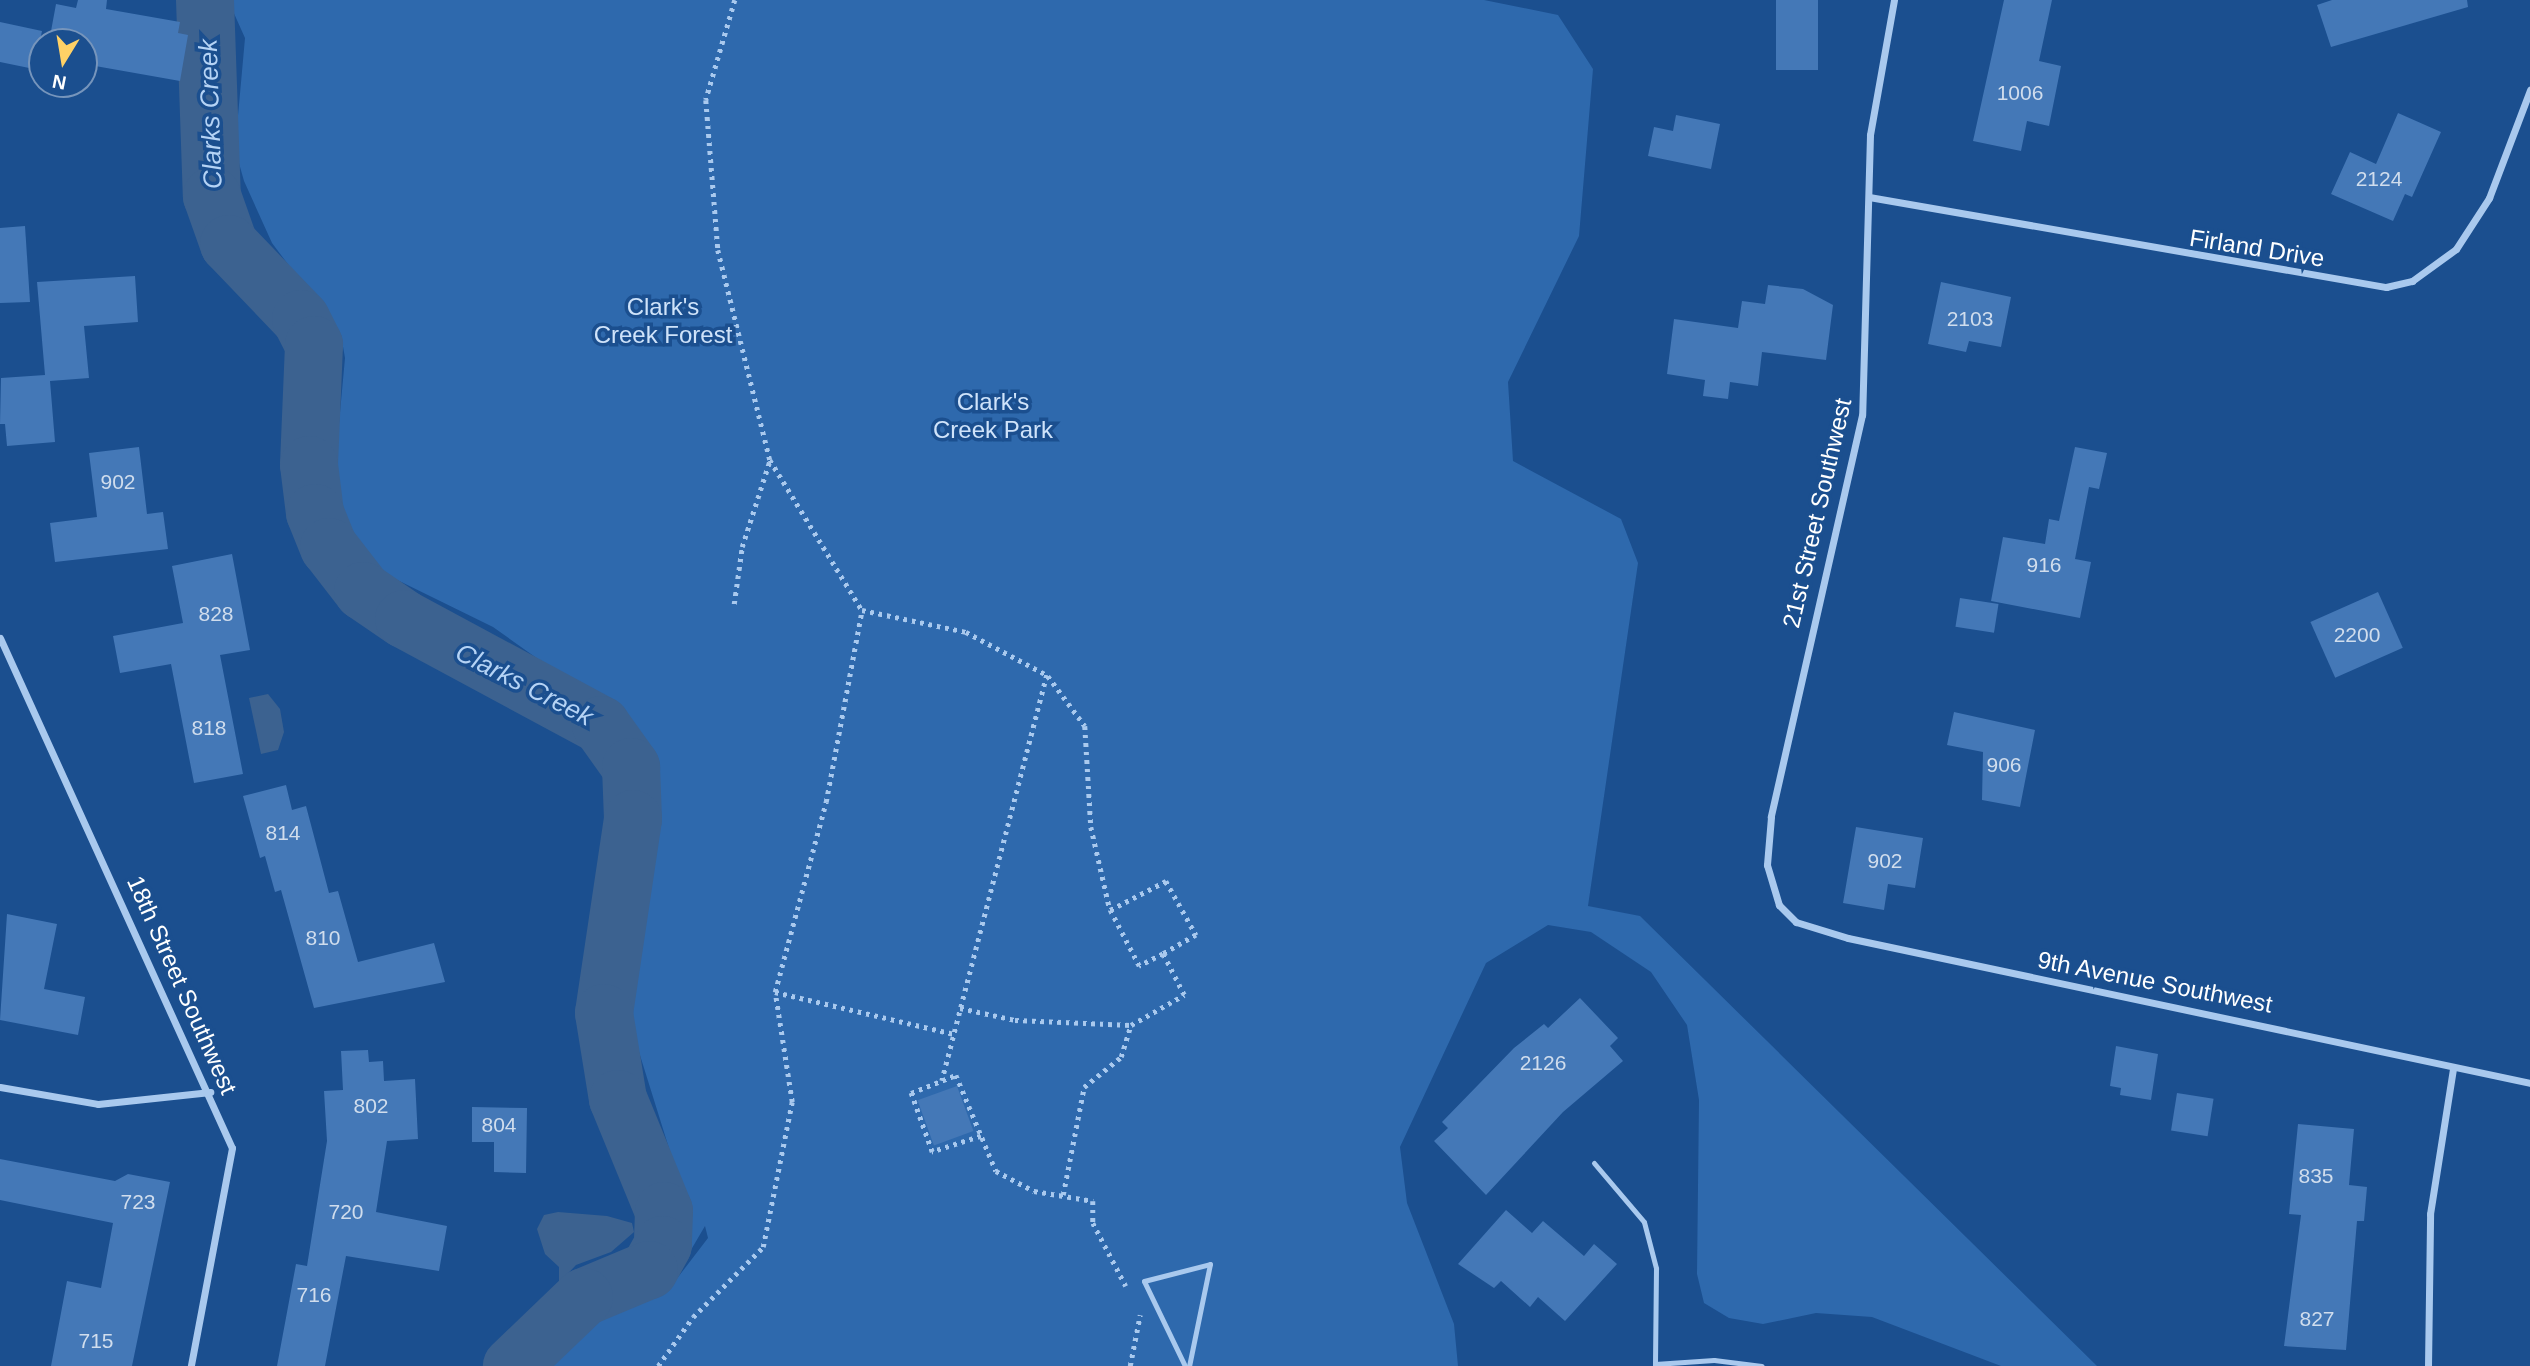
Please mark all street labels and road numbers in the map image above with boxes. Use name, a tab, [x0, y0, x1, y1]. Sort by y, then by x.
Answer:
street label: Firland Drive	[2188, 223, 2326, 273]
street label: 21st Street Southwest	[1777, 395, 1857, 631]
street label: 18th Street Southwest	[121, 871, 243, 1099]
street label: 9th Avenue Southwest	[2035, 945, 2275, 1019]

